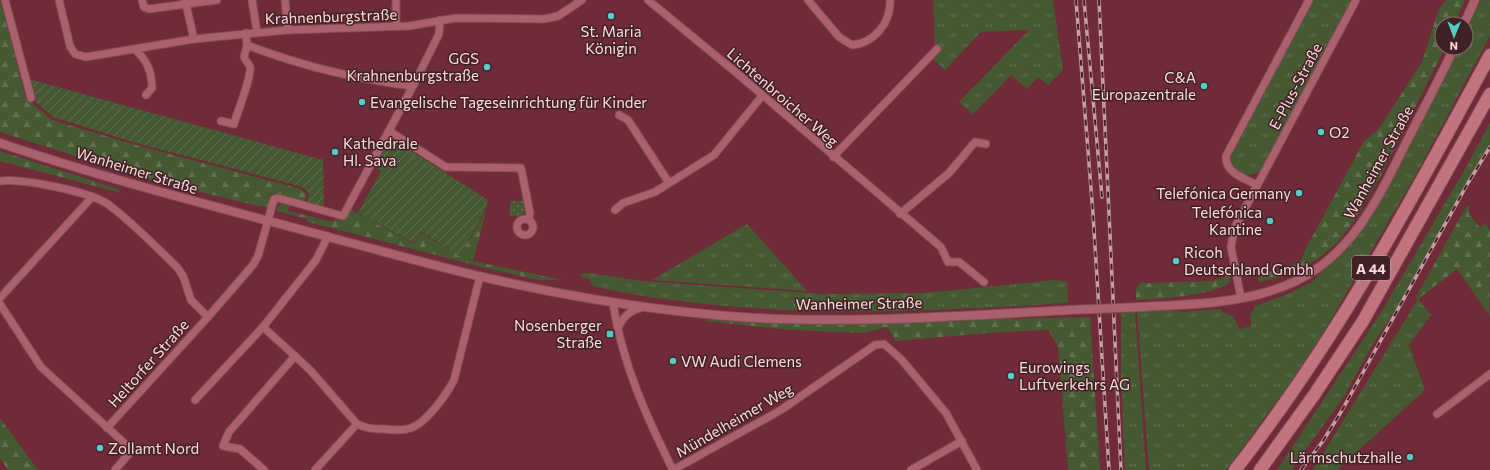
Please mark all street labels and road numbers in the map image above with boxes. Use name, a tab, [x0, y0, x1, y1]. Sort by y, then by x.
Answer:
street label: Krahnenburgstraße	[264, 5, 398, 27]
street label: E-Plus-Straße	[1265, 40, 1325, 132]
street label: Lichtenbroicher Weg	[724, 44, 842, 150]
street label: Wanheimer Straße	[1339, 102, 1417, 222]
street label: Wanheimer Straße	[74, 143, 200, 197]
road number: A 44	[1352, 256, 1390, 280]
street label: Wanheimer Straße	[796, 293, 923, 313]
street label: Heltorfer Straße	[104, 315, 192, 411]
street label: Mündelheimer Weg	[672, 379, 796, 461]

